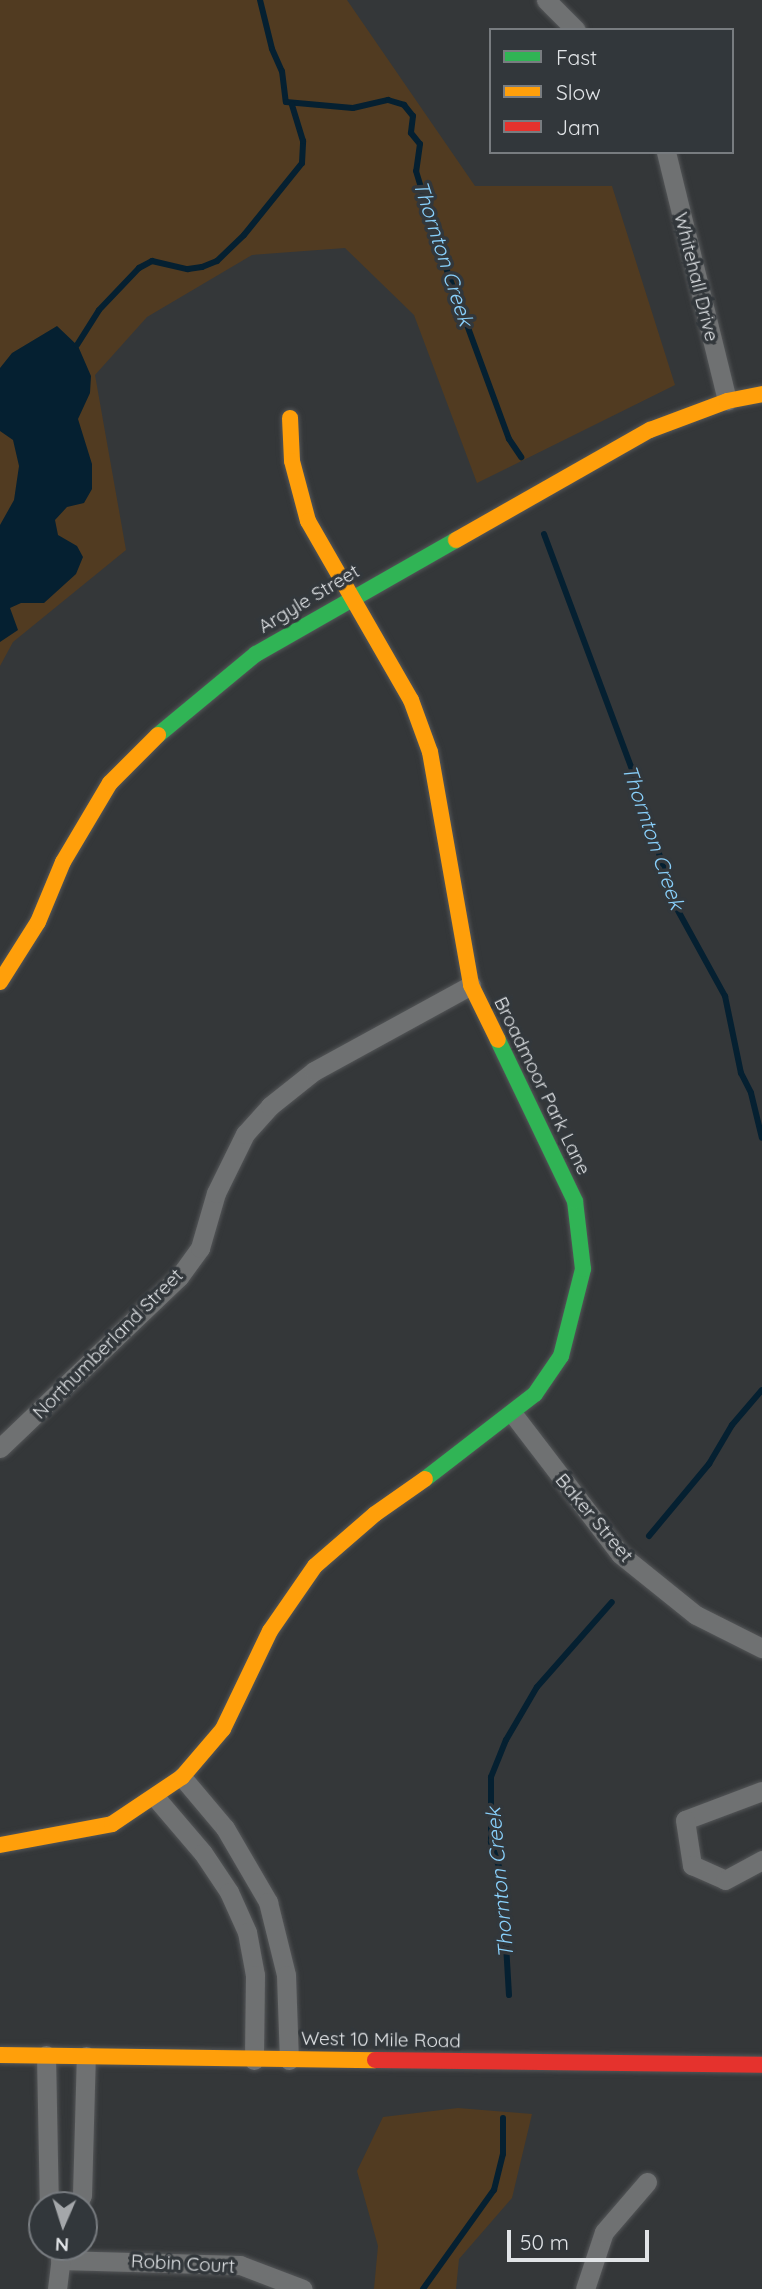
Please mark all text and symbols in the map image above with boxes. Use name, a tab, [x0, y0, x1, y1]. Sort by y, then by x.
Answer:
legend	[489, 28, 734, 154]
text: Fast	[556, 44, 597, 70]
text: Slow	[556, 79, 601, 105]
text: Jam	[556, 114, 600, 140]
water label: Thornton Creek	[409, 177, 479, 329]
street label: Whitehall Drive	[669, 210, 723, 344]
street label: Argyle Street	[254, 560, 364, 638]
water label: Thornton Creek	[617, 761, 691, 913]
street label: Broadmoor Park Lane	[489, 993, 595, 1179]
street label: Northumberland Street	[28, 1264, 188, 1424]
street label: Baker Street	[550, 1469, 638, 1567]
water label: Thornton Creek	[480, 1806, 518, 1960]
street label: West 10 Mile Road	[301, 2027, 461, 2053]
north arrow	[28, 2191, 98, 2261]
scale bar	[510, 2216, 652, 2260]
text: 50 m	[520, 2229, 569, 2255]
text: N	[54, 2233, 70, 2257]
street label: Robin Court	[130, 2250, 236, 2278]

